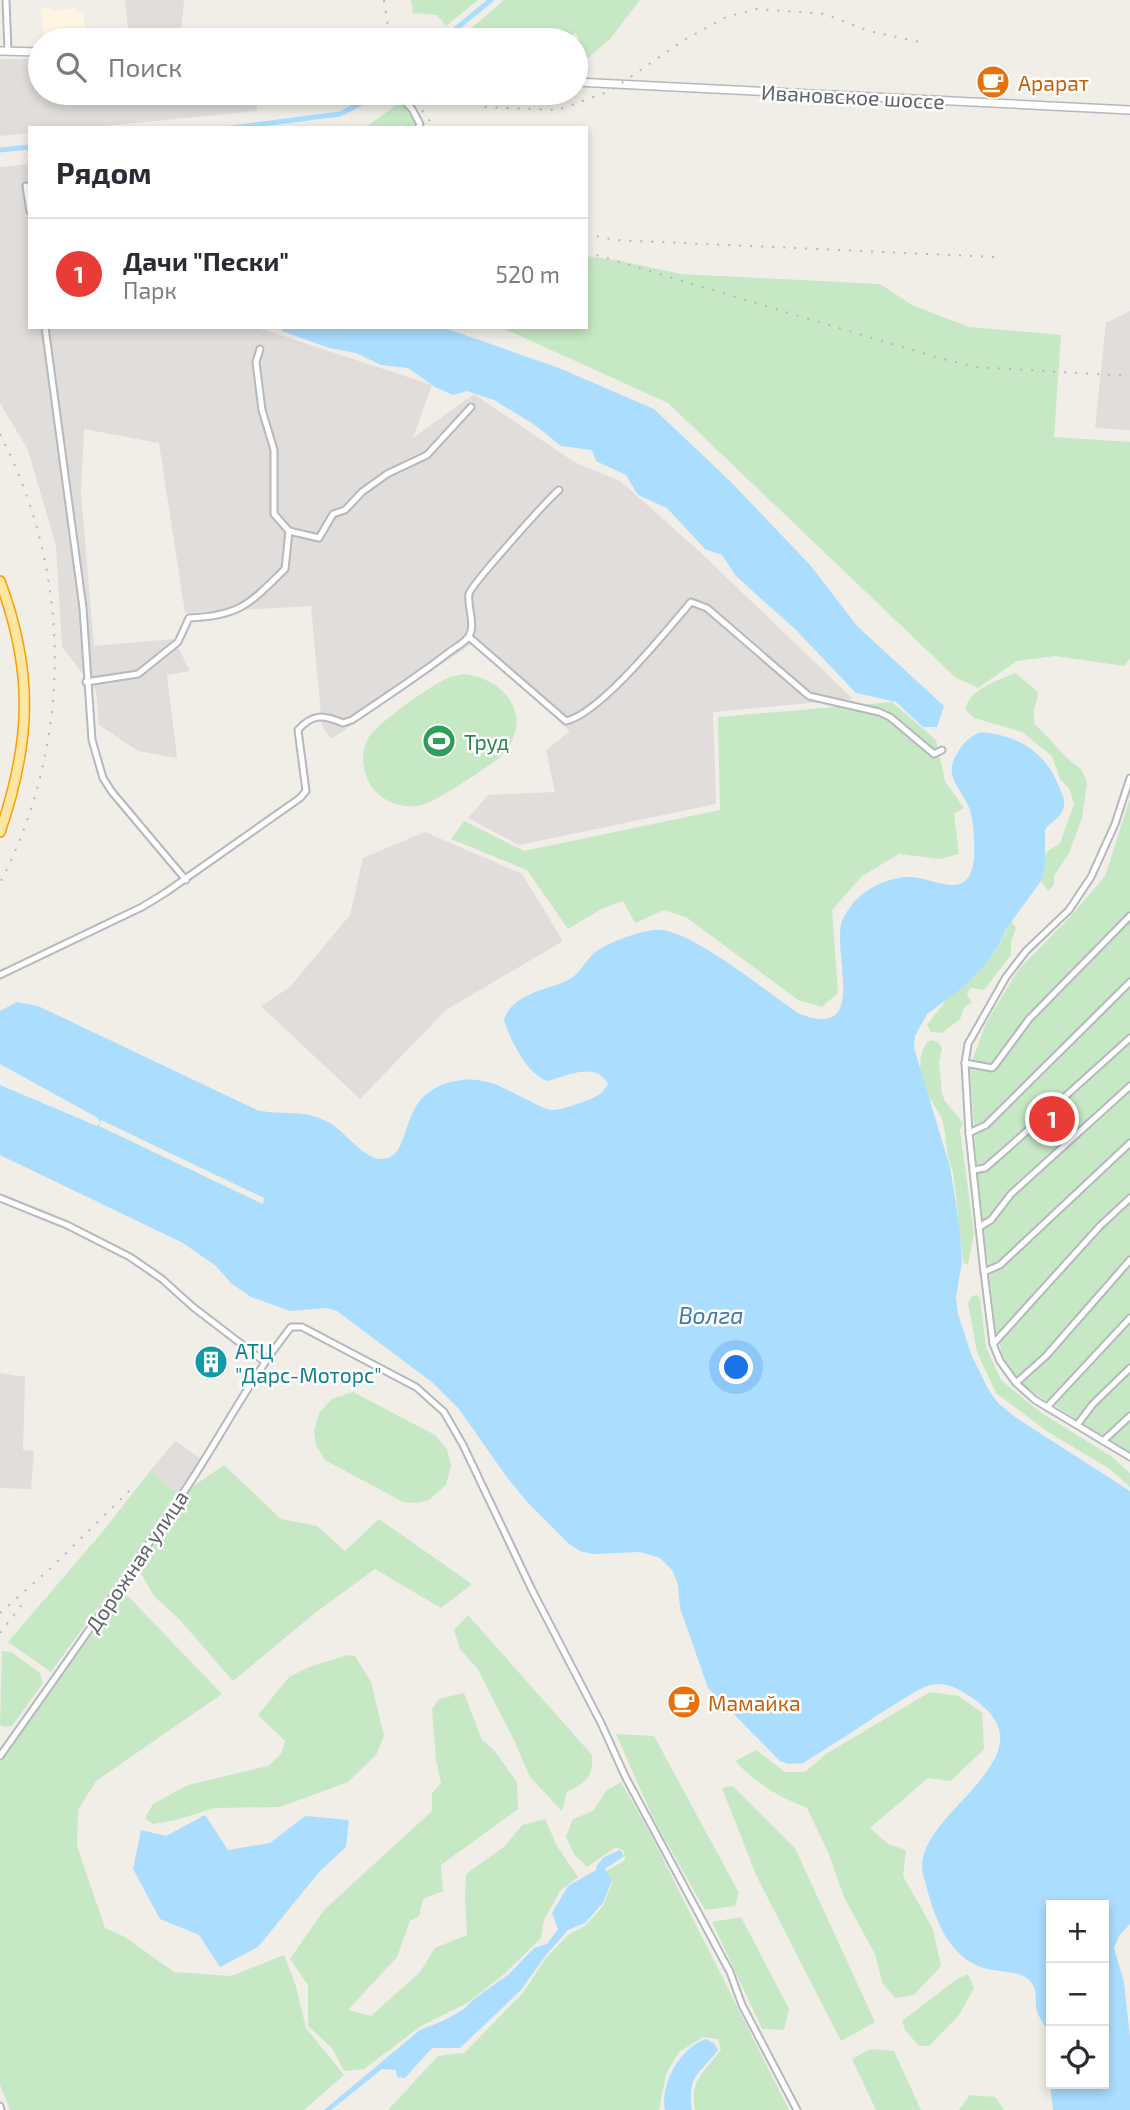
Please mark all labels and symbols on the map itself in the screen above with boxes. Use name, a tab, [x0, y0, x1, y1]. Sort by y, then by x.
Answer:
cafe icon: Арарат	[974, 63, 1012, 101]
place label: Арарат	[1018, 70, 1089, 95]
street label: Ивановское шоссе	[761, 79, 945, 113]
sports icon: Труд	[420, 722, 458, 760]
place label: Труд	[464, 729, 509, 755]
pin: 1	[1029, 1093, 1075, 1145]
water label: Волга	[678, 1301, 744, 1329]
place label: АТЦ "Дарс-Моторс"	[235, 1338, 382, 1387]
building icon: АТЦ "Дарс-Моторс"	[192, 1343, 230, 1381]
your location	[719, 1350, 753, 1384]
street label: Дорожная улица	[79, 1485, 194, 1637]
cafe icon: Мамайка	[665, 1683, 703, 1721]
place label: Мамайка	[708, 1690, 800, 1715]

